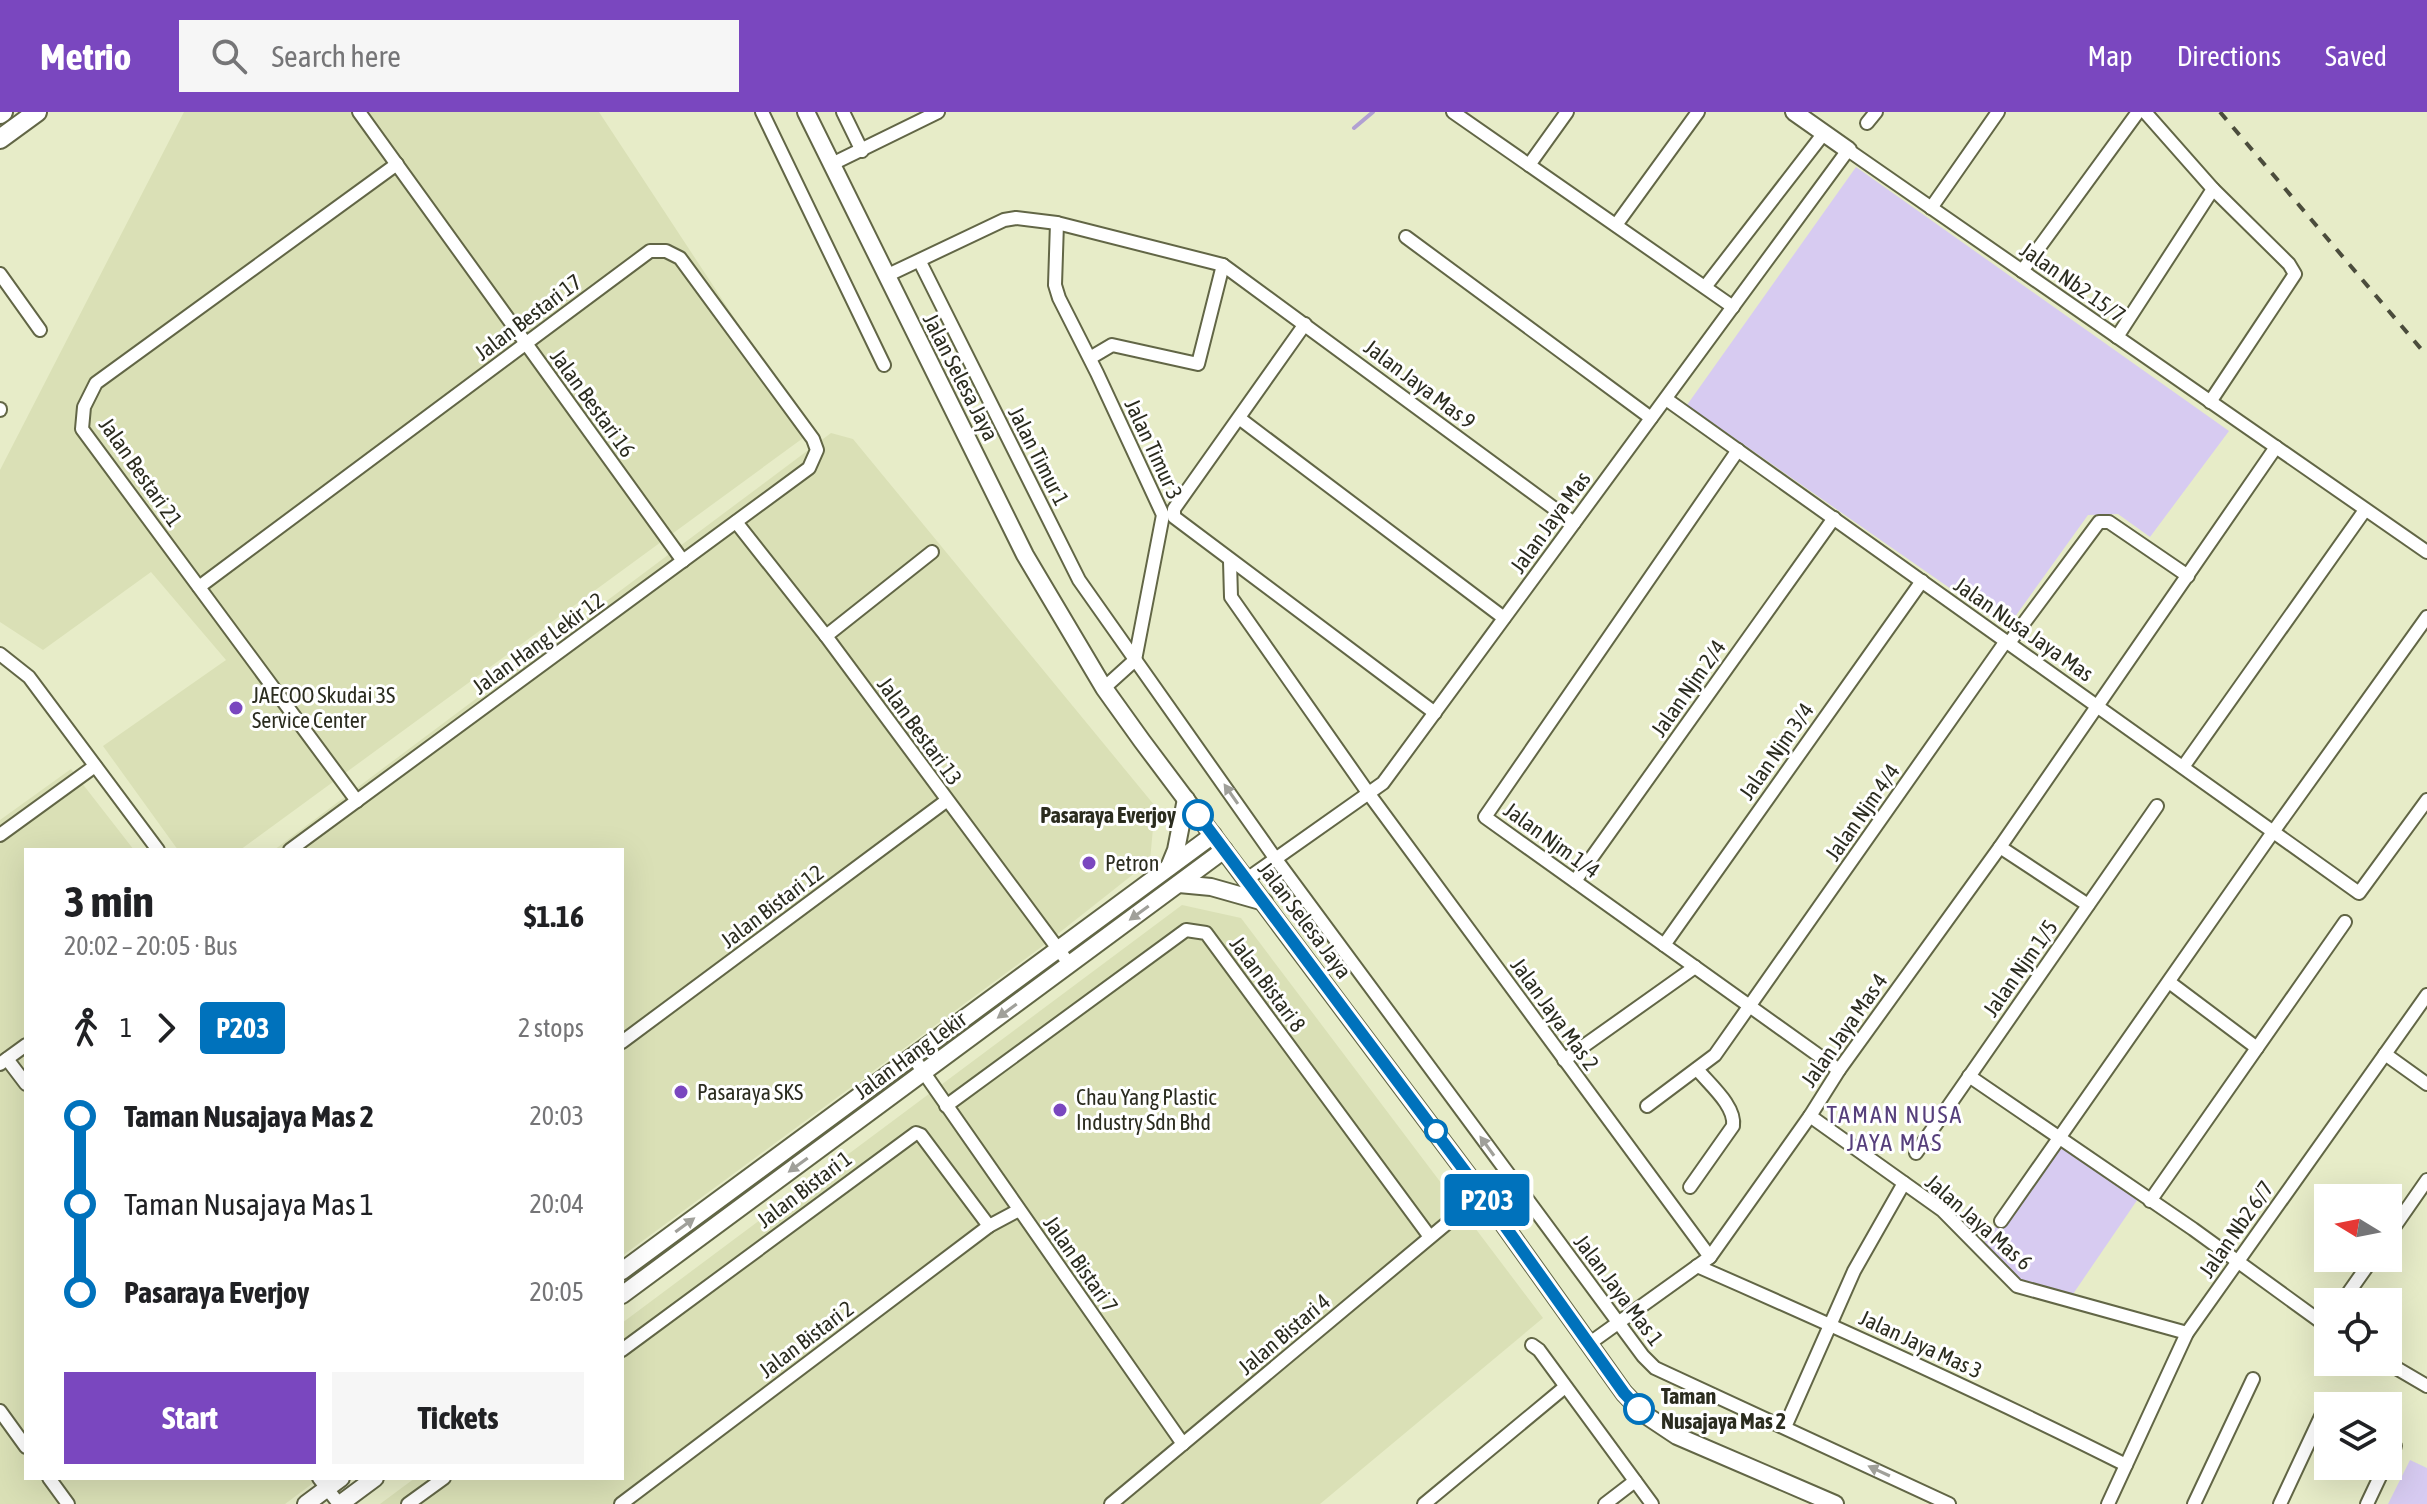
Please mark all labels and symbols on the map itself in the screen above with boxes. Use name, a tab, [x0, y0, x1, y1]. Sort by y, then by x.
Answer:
street label: Jalan Nb2 15/7	[2015, 236, 2131, 328]
street label: Jalan Bestari 17	[469, 268, 587, 366]
street label: Jalan Selesa Jaya	[918, 309, 1004, 445]
street label: Jalan Jaya Mas 9	[1359, 334, 1481, 434]
street label: Jalan Bestari 16	[545, 344, 641, 462]
street label: Jalan Timur 3	[1119, 395, 1189, 503]
street label: Jalan Timur 1	[1003, 402, 1075, 510]
street label: Jalan Bestari 21	[94, 413, 188, 531]
street label: Jalan Jaya Mas	[1504, 466, 1596, 578]
street label: Jalan Nusa Jaya Mas	[1949, 571, 2099, 687]
street label: Jalan Hang Lekir 12	[467, 587, 609, 699]
street label: Jalan Njm 2/4	[1645, 635, 1731, 741]
street label: Jalan Bestari 13	[872, 672, 968, 790]
place label: JAECOO Skudai 3S Service Center	[252, 682, 395, 733]
street label: Jalan Njm 3/4	[1733, 698, 1819, 804]
marker: JAECOO Skudai 3S Service Center	[227, 699, 245, 717]
street label: Jalan Njm 4/4	[1819, 759, 1905, 865]
one-way arrow	[1224, 783, 1239, 804]
street label: Jalan Njm 1/4	[1499, 797, 1605, 883]
marker: Pasaraya Everjoy	[1183, 800, 1213, 830]
place label: Pasaraya Everjoy	[1040, 802, 1176, 828]
place label: Petron	[1105, 850, 1159, 876]
marker: Petron	[1080, 854, 1098, 872]
street label: Jalan Selesa Jaya	[1253, 857, 1357, 983]
street label: Jalan Bistari 12	[715, 859, 829, 953]
one-way arrow	[1128, 905, 1150, 921]
street label: Jalan Njm 1/5	[1977, 915, 2063, 1021]
street label: Jalan Bistari 8	[1225, 931, 1311, 1037]
street label: Jalan Jaya Mas 2	[1506, 953, 1604, 1075]
street label: Jalan Jaya Mas 4	[1795, 968, 1893, 1092]
one-way arrow	[996, 1003, 1018, 1019]
street label: Jalan Hang Lekir	[849, 1005, 972, 1104]
place label: Pasaraya SKS	[697, 1079, 803, 1105]
marker: Pasaraya SKS	[672, 1083, 690, 1101]
place label: Chau Yang Plastic Industry Sdn Bhd	[1076, 1084, 1217, 1135]
marker: Chau Yang Plastic Industry Sdn Bhd	[1051, 1101, 1069, 1119]
district label: TAMAN NUSA JAYA MAS	[1827, 1101, 1963, 1156]
unlabelled marker	[1425, 1120, 1447, 1142]
one-way arrow	[1480, 1136, 1496, 1157]
street label: Jalan Bistari 1	[752, 1145, 856, 1233]
one-way arrow	[787, 1157, 808, 1173]
street label: Jalan Jaya Mas 6	[1920, 1169, 2038, 1275]
line badge: P203	[1431, 1174, 1543, 1226]
street label: Jalan Nb2 6/7	[2193, 1176, 2279, 1282]
north arrow	[2314, 1184, 2402, 1272]
street label: Jalan Bistari 7	[1038, 1211, 1124, 1317]
one-way arrow	[675, 1217, 695, 1233]
street label: Jalan Jaya Mas 1	[1569, 1229, 1669, 1351]
street label: Jalan Bistari 4	[1233, 1288, 1335, 1380]
street label: Jalan Bistari 2	[754, 1295, 858, 1383]
street label: Jalan Jaya Mas 3	[1855, 1304, 1987, 1384]
place label: Taman Nusajaya Mas 2	[1661, 1383, 1786, 1434]
marker: Taman Nusajaya Mas 2	[1624, 1394, 1654, 1424]
one-way arrow	[1867, 1464, 1890, 1478]

